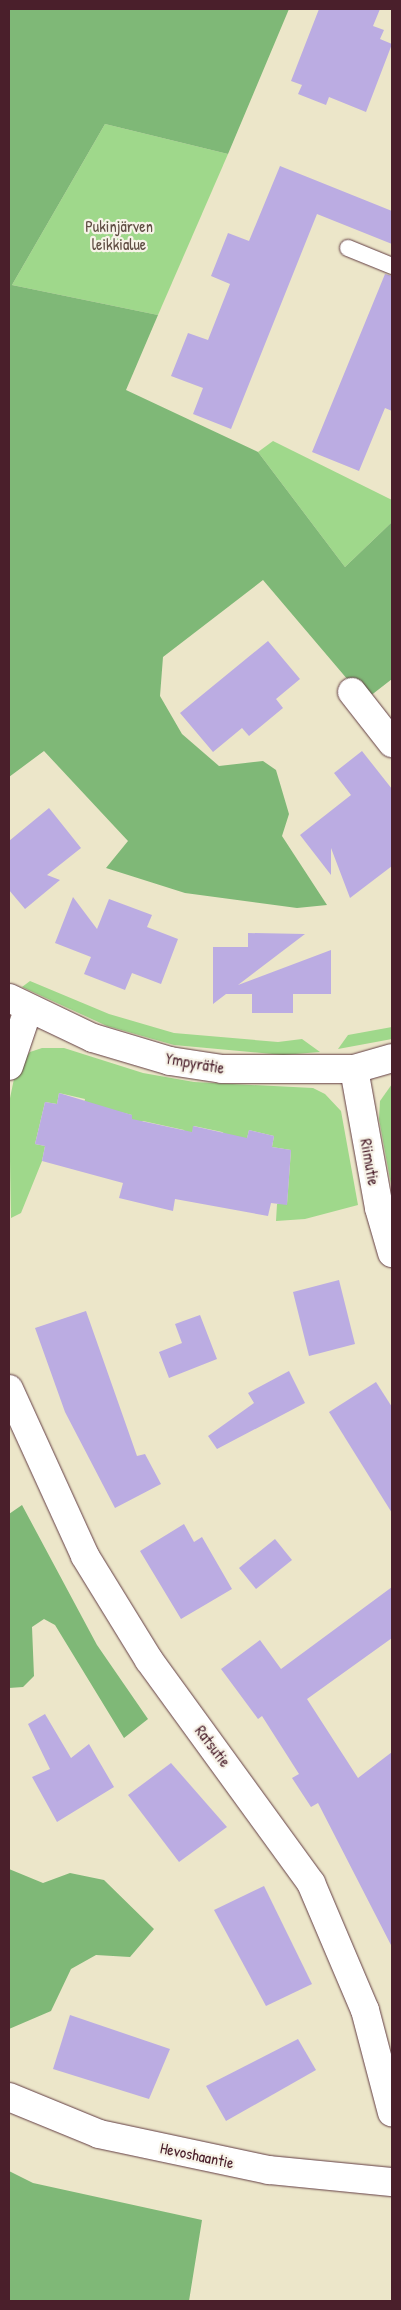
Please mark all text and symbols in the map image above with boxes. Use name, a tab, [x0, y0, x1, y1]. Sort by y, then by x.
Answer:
park label: Pukinjärven leikkialue	[85, 216, 153, 254]
street label: Ympyrätie	[164, 1048, 226, 1078]
street label: Riimutie	[356, 1137, 384, 1187]
street label: Ratsutie	[191, 1721, 235, 1771]
street label: Hevoshaantie	[158, 2138, 236, 2172]

